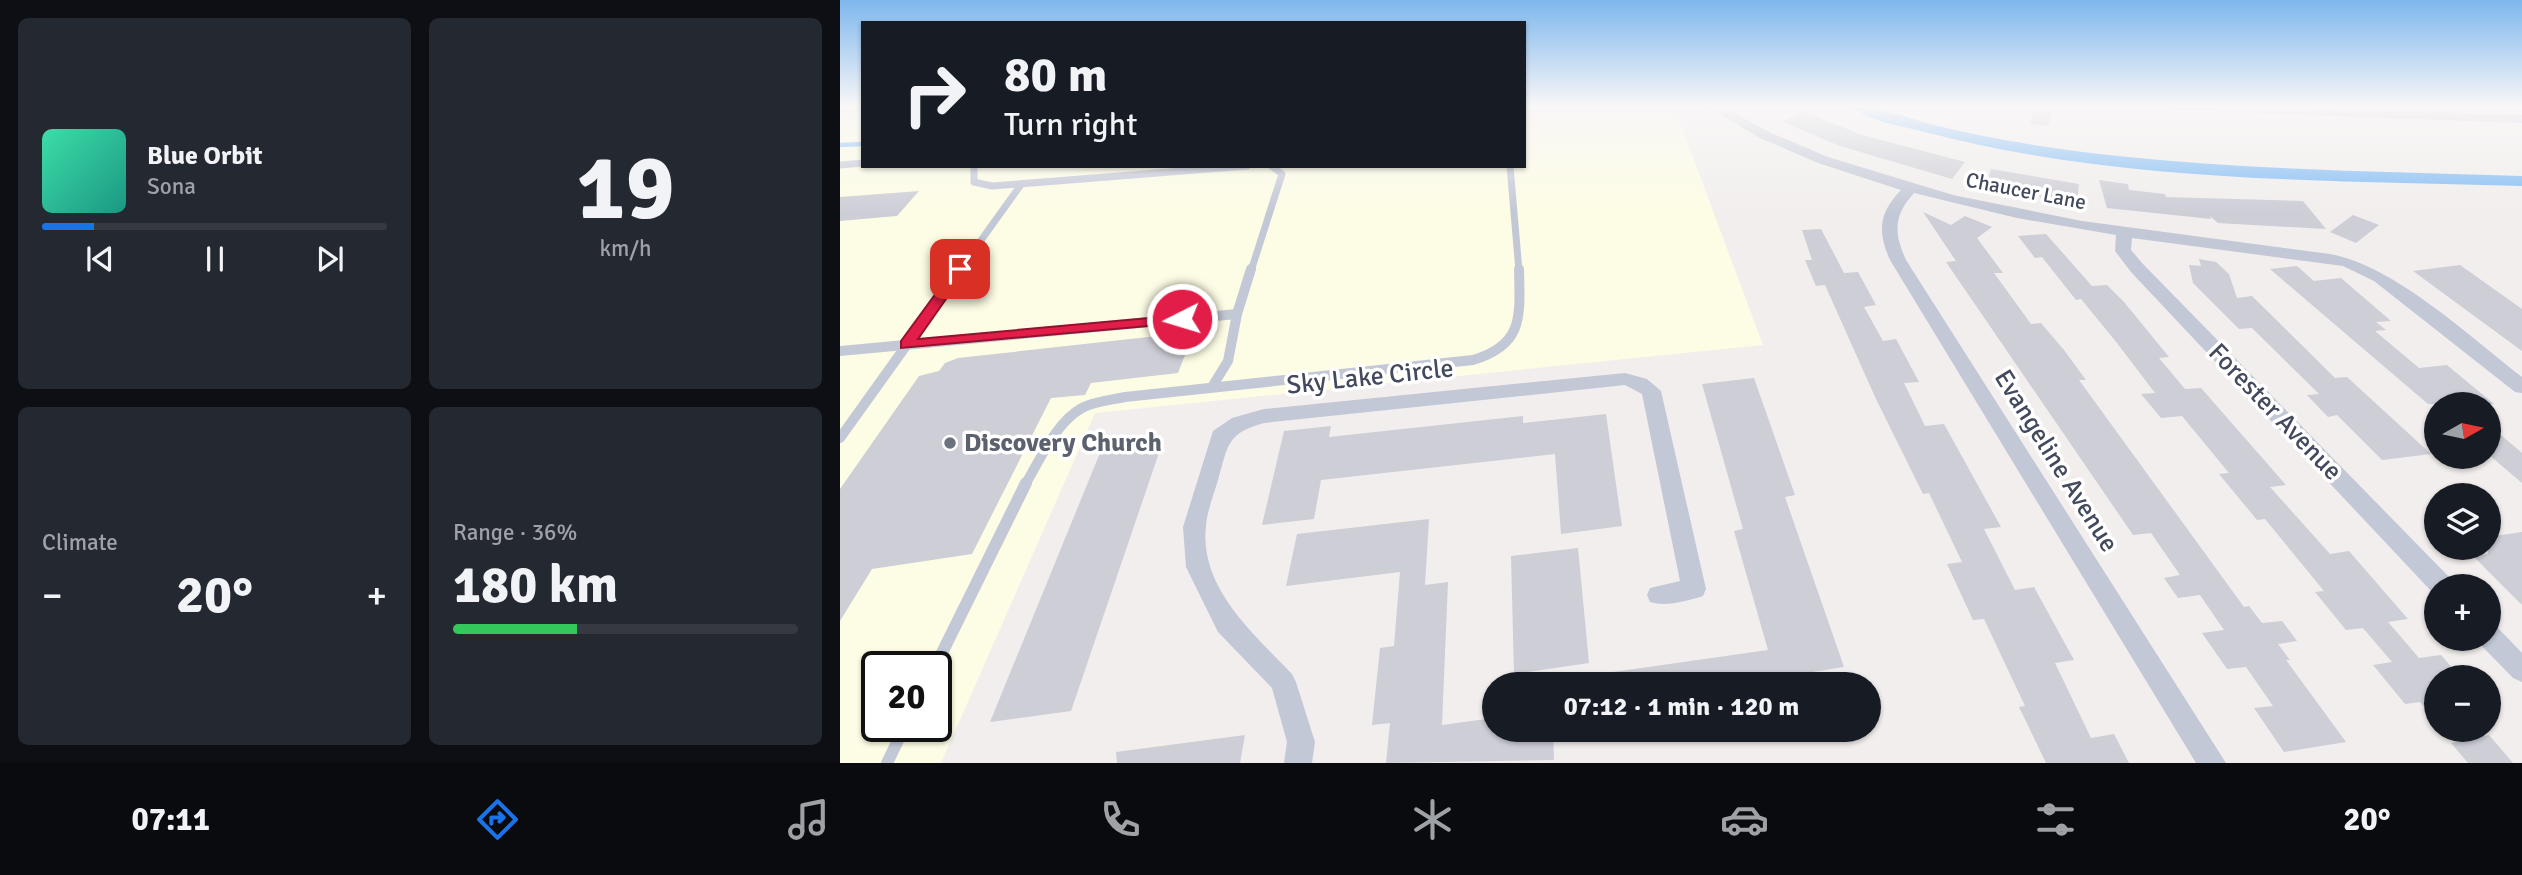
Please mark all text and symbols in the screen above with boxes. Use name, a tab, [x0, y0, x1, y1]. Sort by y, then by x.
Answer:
text: 80 m	[1004, 45, 1107, 105]
icon: right	[889, 49, 980, 140]
text: Turn right	[1004, 105, 1137, 144]
text: 19	[576, 132, 675, 245]
text: Blue Orbit	[147, 140, 263, 172]
street label: Chaucer Lane	[1964, 167, 2088, 215]
text: Sona	[147, 172, 196, 201]
text: km/h	[599, 234, 652, 263]
pin	[930, 239, 990, 299]
icon: previous	[81, 240, 119, 278]
icon: pause	[196, 240, 234, 278]
icon: next	[311, 240, 349, 278]
icon: arrive	[941, 250, 979, 288]
position arrow	[1145, 282, 1219, 356]
street label: Forester Avenue	[2202, 337, 2348, 487]
street label: Sky Lake Circle	[1285, 352, 1455, 402]
street label: Evangeline Avenue	[1987, 364, 2125, 558]
north arrow	[2424, 392, 2501, 469]
map controls	[2424, 392, 2501, 742]
place label: Discovery Church	[964, 427, 1162, 459]
marker: Discovery Church	[942, 435, 958, 451]
button: layers	[2424, 483, 2501, 560]
text: Range · 36%	[453, 518, 577, 547]
text: Climate	[42, 528, 118, 557]
text: 180 km	[453, 553, 618, 617]
text: 20°	[176, 563, 253, 627]
text: −	[42, 572, 63, 619]
text: +	[366, 572, 387, 619]
button: +	[2424, 574, 2501, 651]
speed limit sign: 20	[861, 651, 952, 742]
button: −	[2424, 665, 2501, 742]
text: 07:12 · 1 min · 120 m	[1564, 691, 1799, 723]
icon: directions	[473, 795, 522, 844]
icon: music	[784, 795, 833, 844]
icon: phone	[1096, 795, 1145, 844]
icon: climate	[1408, 795, 1457, 844]
icon: car	[1720, 795, 1769, 844]
icon: filters	[2031, 795, 2080, 844]
text: 07:11	[131, 800, 210, 839]
text: 20°	[2343, 800, 2391, 839]

